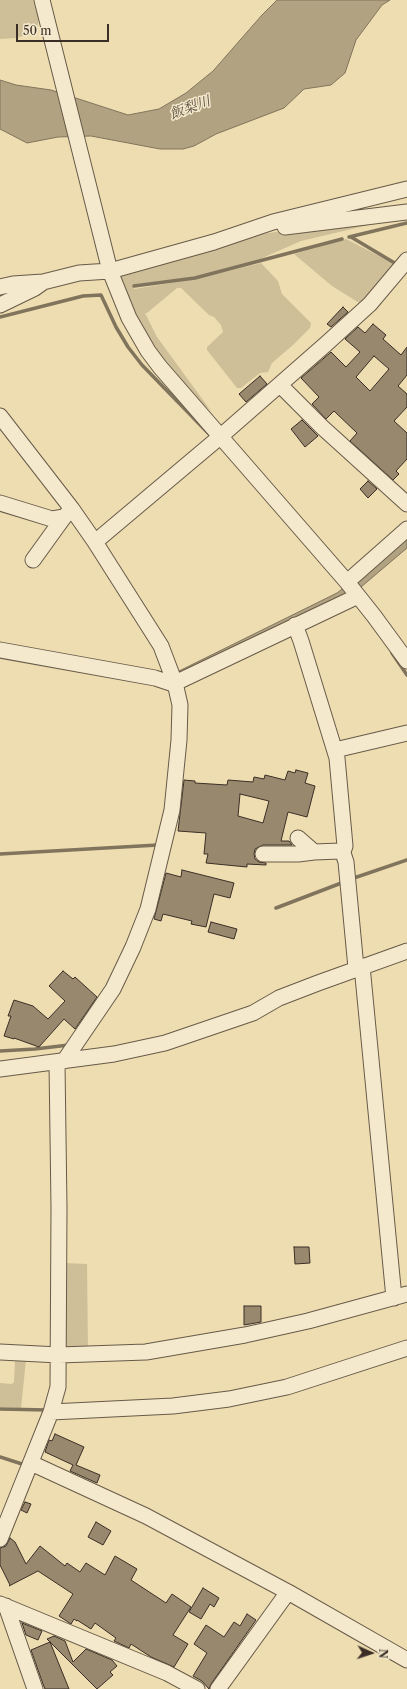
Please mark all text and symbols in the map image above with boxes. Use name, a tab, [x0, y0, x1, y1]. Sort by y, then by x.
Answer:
scale bar	[18, 16, 111, 42]
text: 50 m	[23, 23, 52, 38]
water label: 飯梨川	[167, 93, 213, 123]
north arrow	[351, 1633, 391, 1673]
text: N	[376, 1648, 390, 1659]

